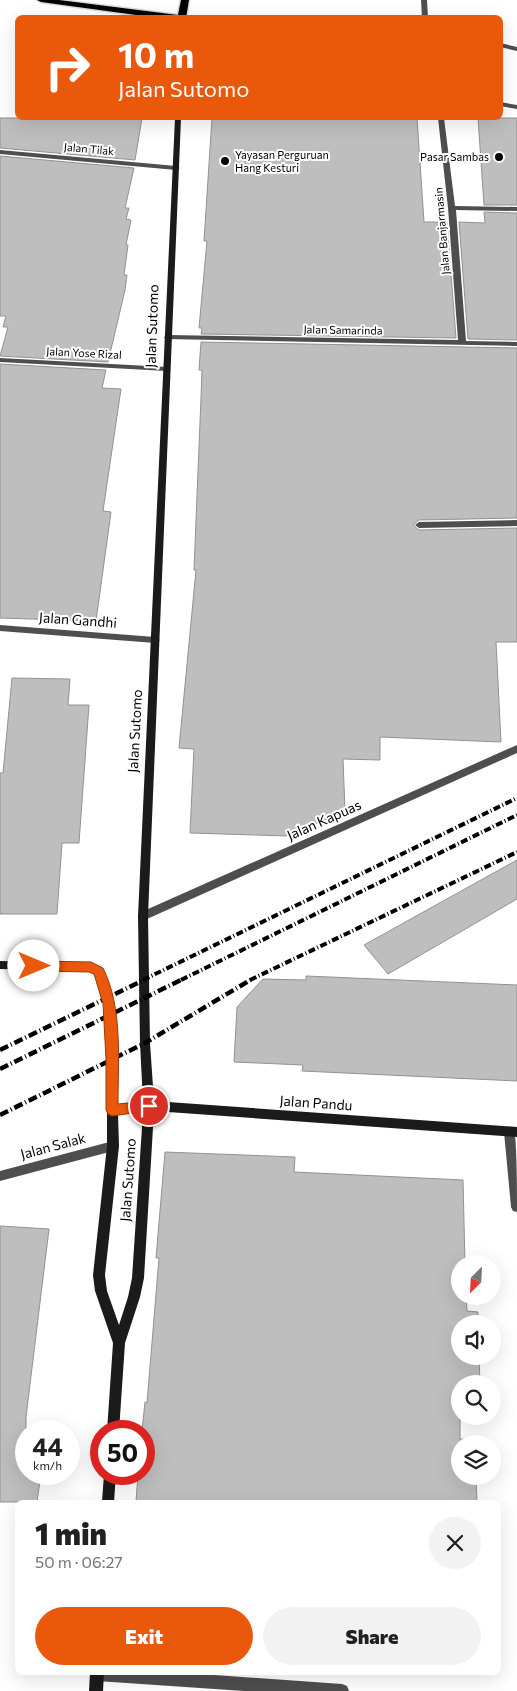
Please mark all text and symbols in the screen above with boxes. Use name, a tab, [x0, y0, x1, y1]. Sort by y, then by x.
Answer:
text: 10 m	[118, 32, 194, 75]
icon: right	[35, 35, 100, 100]
text: Jalan Sutomo	[118, 75, 249, 102]
street label: Jalan Tilak	[63, 140, 115, 158]
place label: Yayasan Perguruan Hang Kesturi	[235, 148, 329, 174]
place label: Pasar Sambas	[420, 150, 489, 163]
marker: Pasar Sambas	[493, 151, 505, 163]
marker: Yayasan Perguruan Hang Kesturi	[219, 155, 231, 167]
street label: Jalan Banjarmasin	[431, 187, 453, 275]
street label: Jalan Sutomo	[142, 284, 161, 368]
street label: Jalan Samarinda	[303, 322, 383, 338]
street label: Jalan Yose Rizal	[46, 344, 122, 362]
street label: Jalan Gandhi	[38, 608, 118, 631]
street label: Jalan Sutomo	[124, 689, 145, 773]
street label: Jalan Kapuas	[284, 796, 364, 843]
position arrow	[7, 939, 59, 991]
pin	[128, 1085, 170, 1127]
street label: Jalan Pandu	[279, 1091, 353, 1114]
icon: arrive	[135, 1092, 163, 1120]
street label: Jalan Salak	[18, 1129, 88, 1162]
street label: Jalan Sutomo	[116, 1138, 139, 1222]
north arrow	[451, 1255, 501, 1305]
map controls	[451, 1255, 501, 1485]
button: sound	[451, 1315, 501, 1365]
button: search	[451, 1375, 501, 1425]
speed limit sign: 50	[90, 1420, 155, 1485]
text: 44	[32, 1431, 63, 1461]
button: layers	[451, 1435, 501, 1485]
text: km/h	[33, 1458, 62, 1472]
text: 1 min	[35, 1514, 107, 1551]
button: close	[429, 1517, 481, 1569]
text: 50 m · 06:27	[35, 1552, 123, 1571]
button: Exit	[35, 1607, 253, 1665]
button: Share	[263, 1607, 481, 1665]

